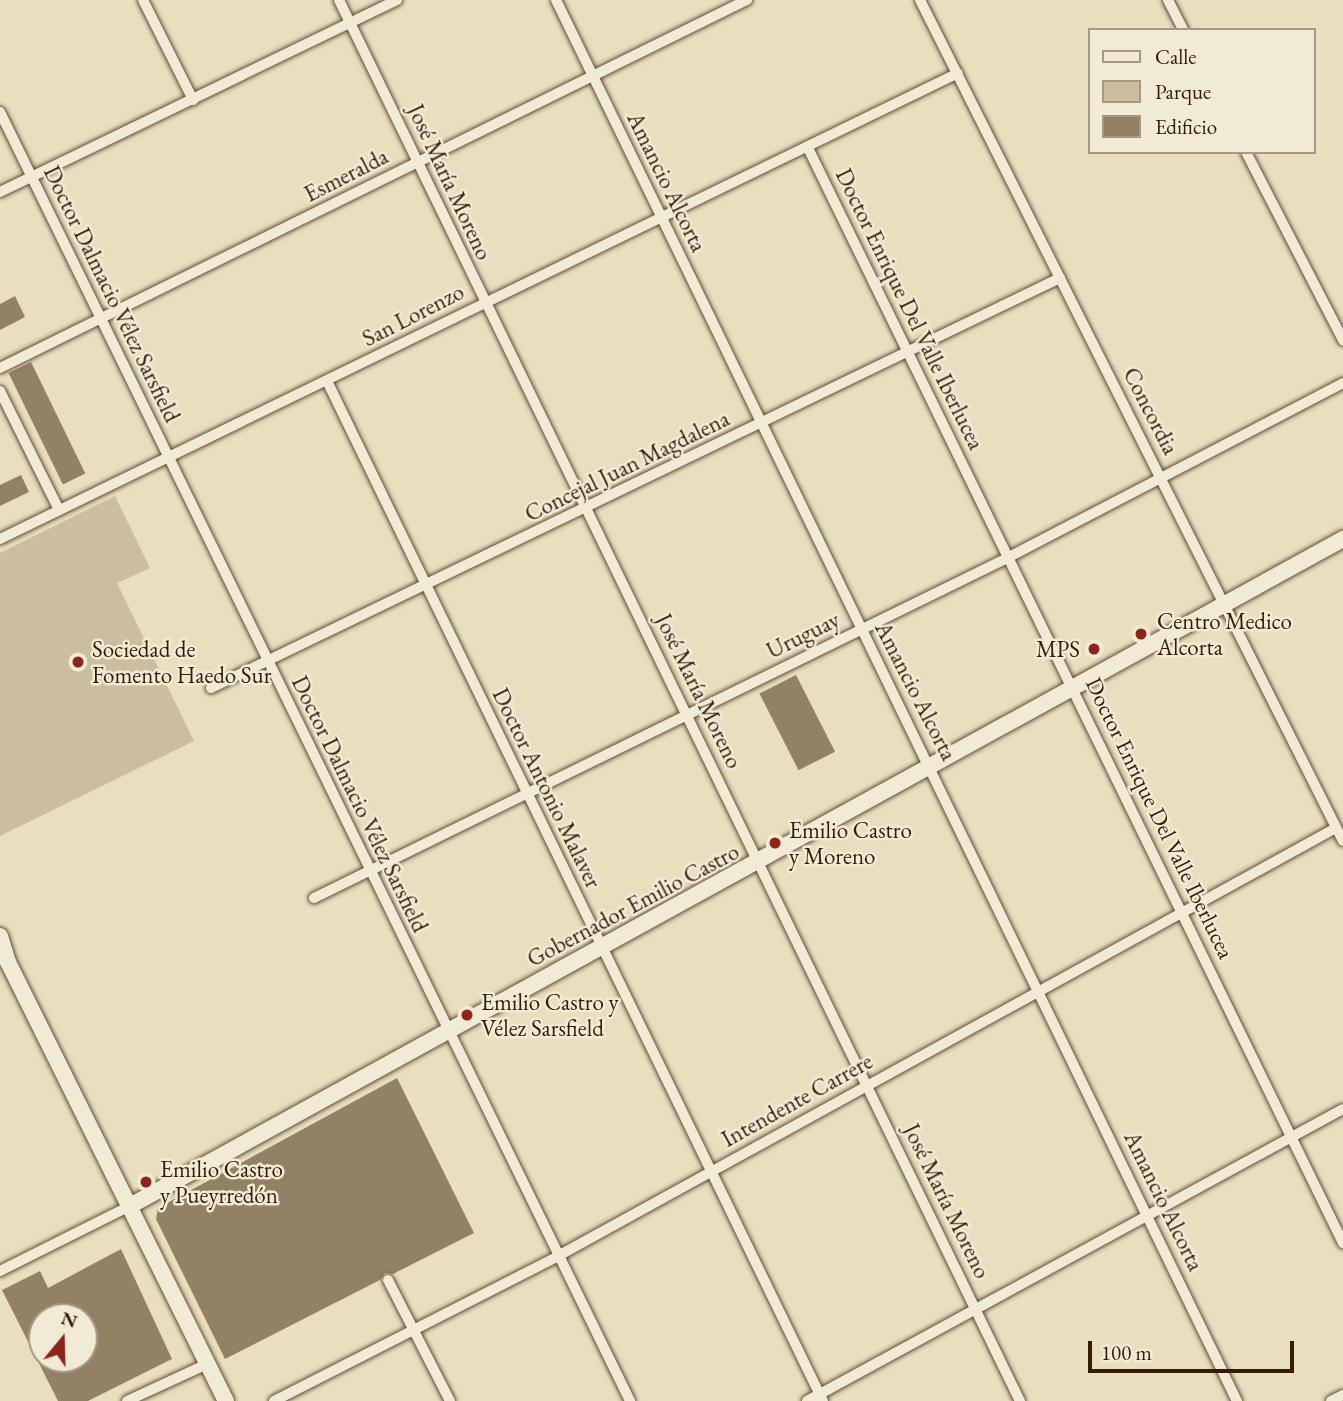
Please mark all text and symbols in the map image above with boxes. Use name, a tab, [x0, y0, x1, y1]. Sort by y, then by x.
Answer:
legend	[1088, 28, 1315, 154]
text: Calle	[1155, 43, 1197, 70]
text: Parque	[1155, 78, 1211, 105]
street label: José María Moreno	[402, 100, 498, 264]
street label: Amancio Alcorta	[621, 108, 713, 256]
text: Edificio	[1155, 113, 1217, 140]
street label: Esmeralda	[299, 142, 393, 208]
street label: Doctor Dalmacio Vélez Sarsfield	[38, 161, 186, 427]
street label: Doctor Enrique Del Valle Iberlucea	[830, 164, 990, 454]
street label: San Lorenzo	[358, 278, 468, 352]
street label: Concordia	[1117, 363, 1185, 459]
street label: Concejal Juan Magdalena	[520, 404, 734, 528]
street label: Uruguay	[762, 606, 844, 664]
place label: Centro Medico Alcorta	[1157, 607, 1292, 661]
street label: José María Moreno	[650, 609, 748, 773]
street label: Amancio Alcorta	[869, 617, 963, 765]
marker: Centro Medico Alcorta	[1131, 624, 1151, 644]
place label: Sociedad de Fomento Haedo Sur	[92, 635, 271, 689]
place label: MPS	[1036, 635, 1080, 663]
marker: MPS	[1086, 641, 1102, 657]
marker: Sociedad de Fomento Haedo Sur	[70, 654, 86, 670]
street label: Doctor Dalmacio Vélez Sarsfield	[286, 671, 434, 937]
street label: Doctor Enrique Del Valle Iberlucea	[1080, 673, 1240, 963]
street label: Doctor Antonio Malaver	[487, 683, 607, 893]
place label: Emilio Castro y Moreno	[789, 816, 912, 870]
marker: Emilio Castro y Moreno	[767, 835, 783, 851]
street label: Gobernador Emilio Castro	[522, 837, 744, 973]
place label: Emilio Castro y Vélez Sarsfield	[481, 988, 619, 1042]
marker: Emilio Castro y Vélez Sarsfield	[459, 1007, 475, 1023]
street label: Intendente Carrere	[717, 1047, 877, 1153]
street label: José María Moreno	[898, 1119, 996, 1283]
street label: Amancio Alcorta	[1118, 1127, 1210, 1275]
place label: Emilio Castro y Pueyrredón	[160, 1155, 283, 1209]
marker: Emilio Castro y Pueyrredón	[138, 1174, 154, 1190]
north arrow	[28, 1303, 98, 1373]
text: N	[58, 1305, 81, 1334]
scale bar	[1091, 1328, 1298, 1372]
text: 100 m	[1101, 1339, 1152, 1366]

